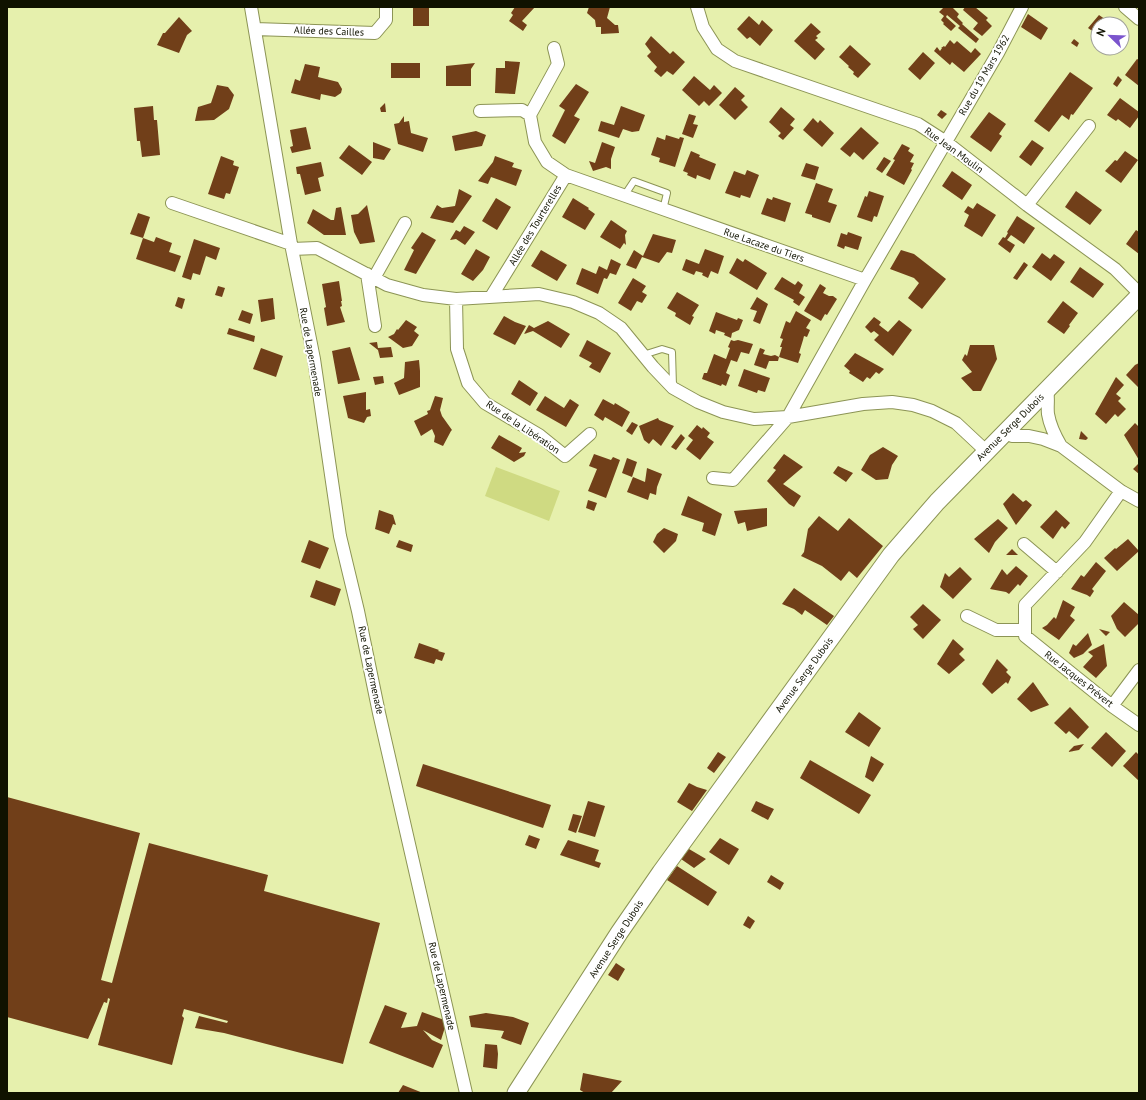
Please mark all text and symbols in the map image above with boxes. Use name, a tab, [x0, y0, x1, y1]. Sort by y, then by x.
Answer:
north arrow	[1090, 16, 1130, 56]
street label: Allée des Cailles	[294, 23, 364, 39]
text: N	[1093, 26, 1109, 38]
street label: Rue du 19 Mars 1962	[956, 32, 1012, 118]
street label: Rue Jean Moulin	[922, 124, 986, 176]
street label: Allée des Tourterelles	[506, 182, 564, 268]
street label: Rue Lacaze du Tiers	[722, 225, 806, 265]
street label: Rue de Lapermenade	[297, 307, 325, 397]
street label: Avenue Serge Dubois	[973, 390, 1047, 464]
street label: Rue de la Libération	[484, 397, 562, 457]
street label: Rue de Lapermenade	[355, 625, 387, 715]
street label: Avenue Serge Dubois	[772, 635, 836, 715]
street label: Rue Jacques Prévert	[1042, 648, 1117, 710]
street label: Avenue Serge Dubois	[586, 898, 646, 980]
street label: Rue de Lapermenade	[426, 941, 458, 1031]

